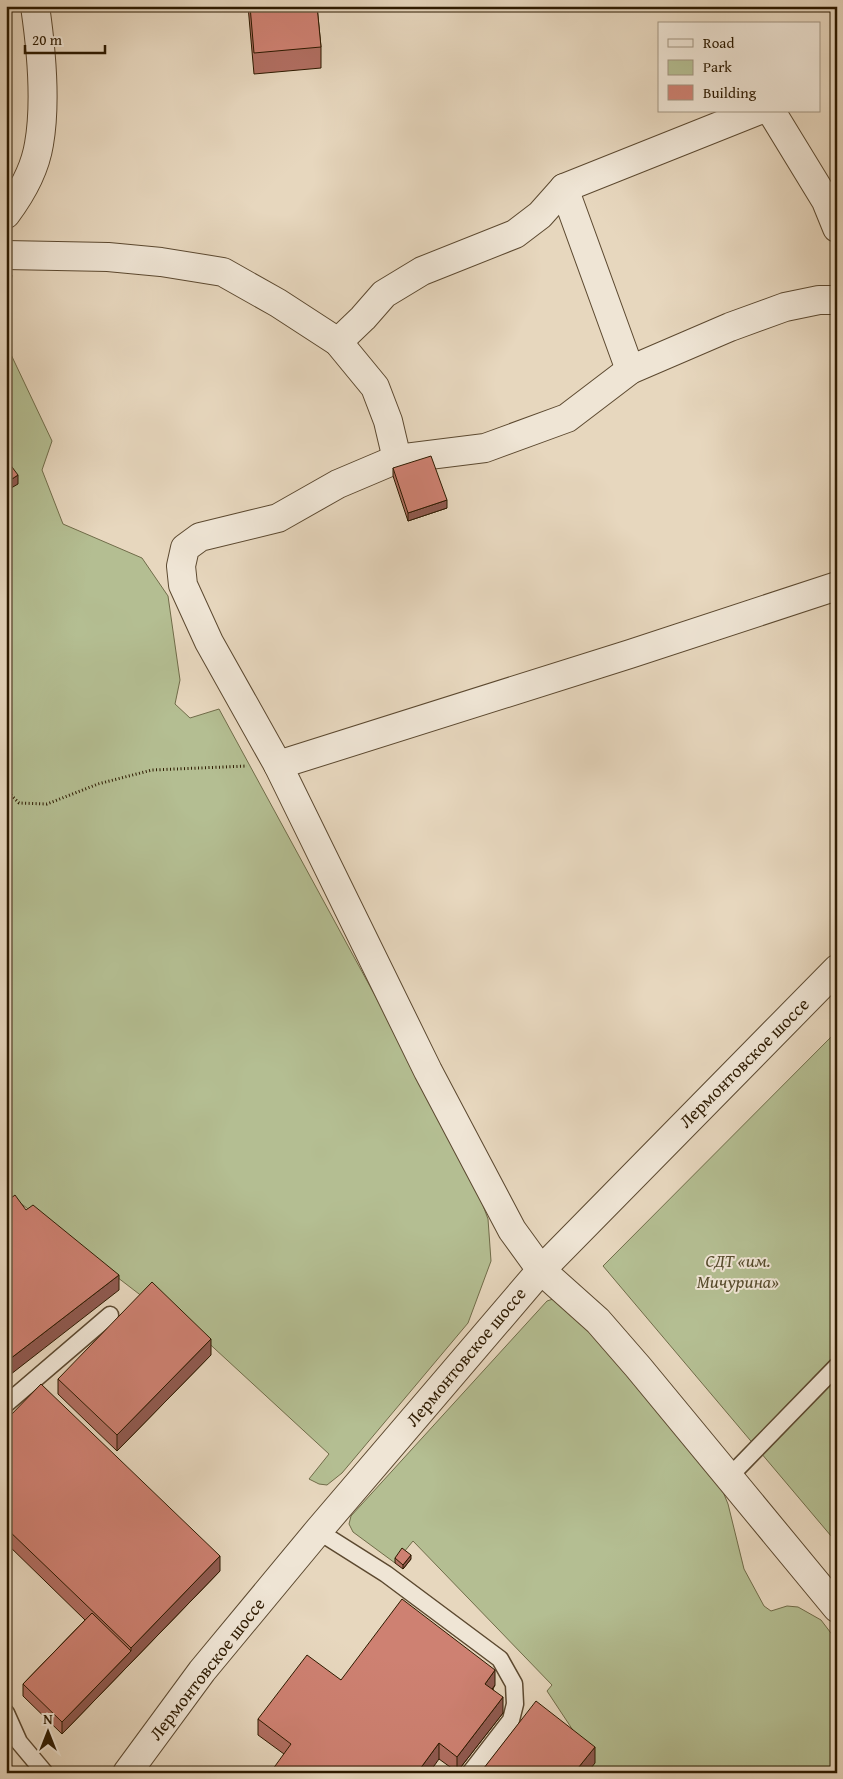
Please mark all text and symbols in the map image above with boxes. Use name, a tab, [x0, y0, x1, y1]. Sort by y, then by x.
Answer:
scale bar	[25, 22, 105, 54]
legend	[658, 22, 820, 112]
text: 20 m	[32, 29, 63, 50]
text: Road	[703, 32, 734, 53]
text: Park	[703, 56, 732, 77]
text: Building	[703, 82, 757, 103]
street label: Лермонтовское шоссе	[672, 991, 815, 1134]
park label: СДТ «им. Мичурина»	[697, 1247, 779, 1295]
street label: Лермонтовское шоссе	[399, 1281, 532, 1432]
street label: Лермонтовское шоссе	[142, 1591, 271, 1746]
north arrow	[22, 1706, 72, 1756]
text: N	[43, 1709, 53, 1729]

